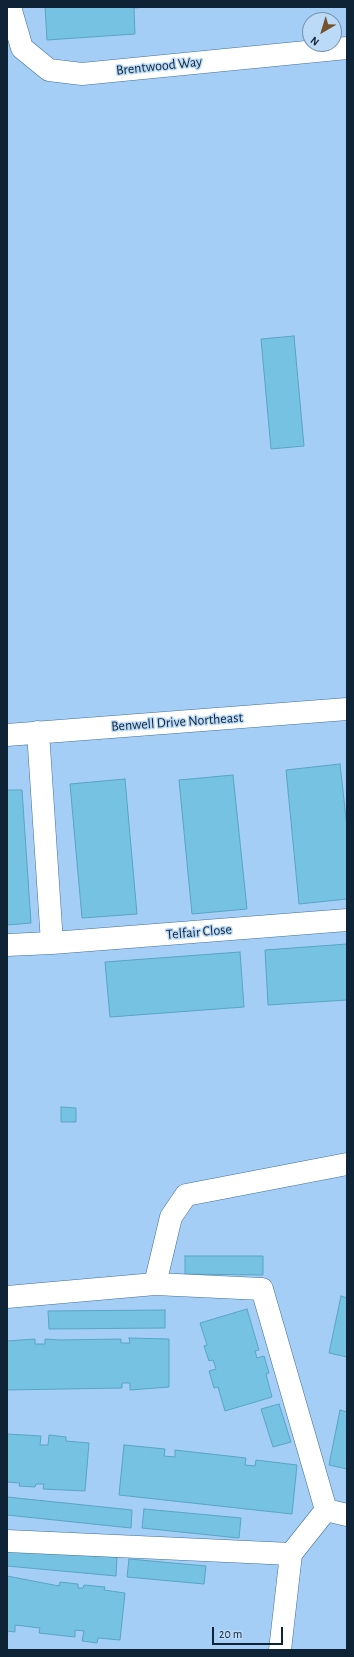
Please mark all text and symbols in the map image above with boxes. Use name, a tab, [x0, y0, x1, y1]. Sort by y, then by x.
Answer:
north arrow	[302, 12, 342, 52]
text: N	[309, 34, 321, 48]
street label: Brentwood Way	[115, 53, 203, 79]
street label: Benwell Drive Northeast	[111, 709, 243, 735]
street label: Telfair Close	[165, 921, 233, 943]
scale bar	[214, 1619, 285, 1645]
text: 20 m	[219, 1628, 242, 1640]

